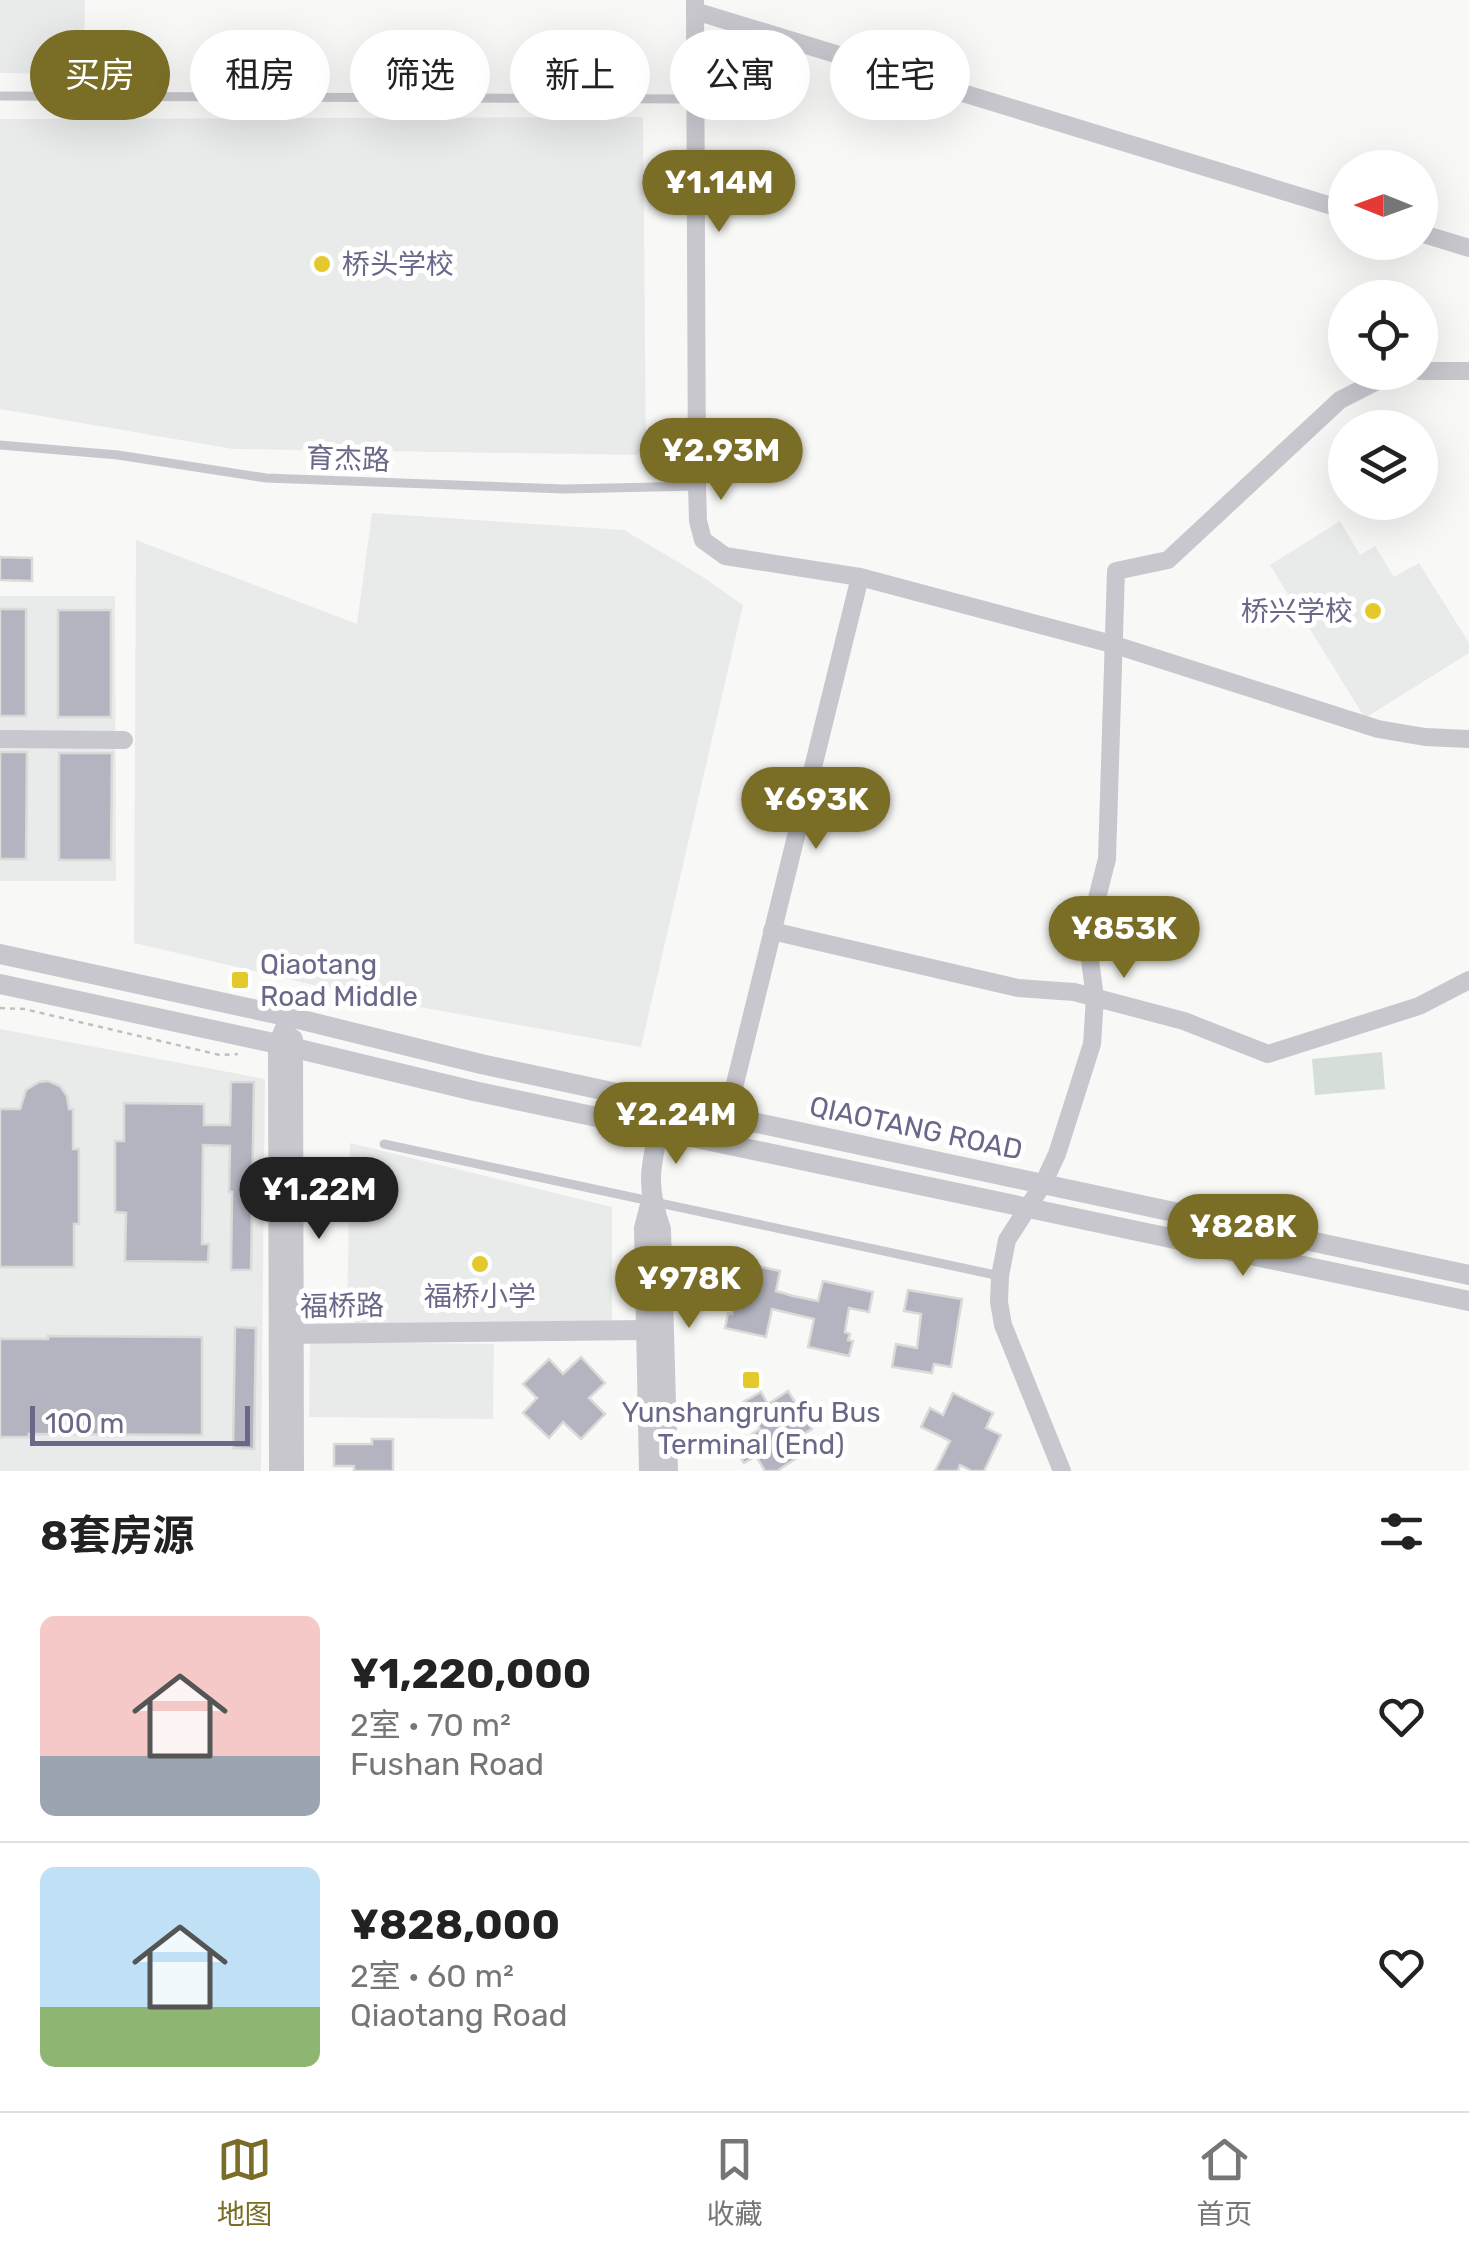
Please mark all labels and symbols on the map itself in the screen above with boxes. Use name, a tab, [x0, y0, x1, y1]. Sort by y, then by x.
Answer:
pin: ¥1.14M	[638, 150, 800, 235]
north arrow	[1328, 150, 1438, 260]
place label: 桥头学校	[342, 248, 454, 281]
marker: 桥头学校	[311, 253, 333, 275]
pin: ¥2.93M	[640, 418, 802, 503]
street label: 育杰路	[305, 441, 391, 477]
place label: 桥兴学校	[1241, 595, 1353, 628]
marker: 桥兴学校	[1362, 600, 1384, 622]
pin: ¥693K	[746, 767, 886, 852]
pin: ¥853K	[1054, 896, 1194, 981]
place label: Qiaotang Road Middle	[260, 948, 418, 1013]
marker: Qiaotang Road Middle	[229, 969, 251, 991]
pin: ¥2.24M	[595, 1082, 757, 1167]
street label: QIAOTANG ROAD	[807, 1089, 1025, 1167]
pin: ¥1.22M	[238, 1157, 400, 1242]
pin: ¥828K	[1173, 1194, 1313, 1279]
pin: ¥978K	[619, 1246, 759, 1331]
marker: 福桥小学	[469, 1253, 491, 1275]
place label: 福桥小学	[424, 1280, 536, 1313]
street label: 福桥路	[300, 1289, 384, 1323]
marker: Yunshangrunfu Bus Terminal (End)	[740, 1369, 762, 1391]
place label: Yunshangrunfu Bus Terminal (End)	[621, 1396, 881, 1461]
scale bar	[30, 1401, 250, 1446]

